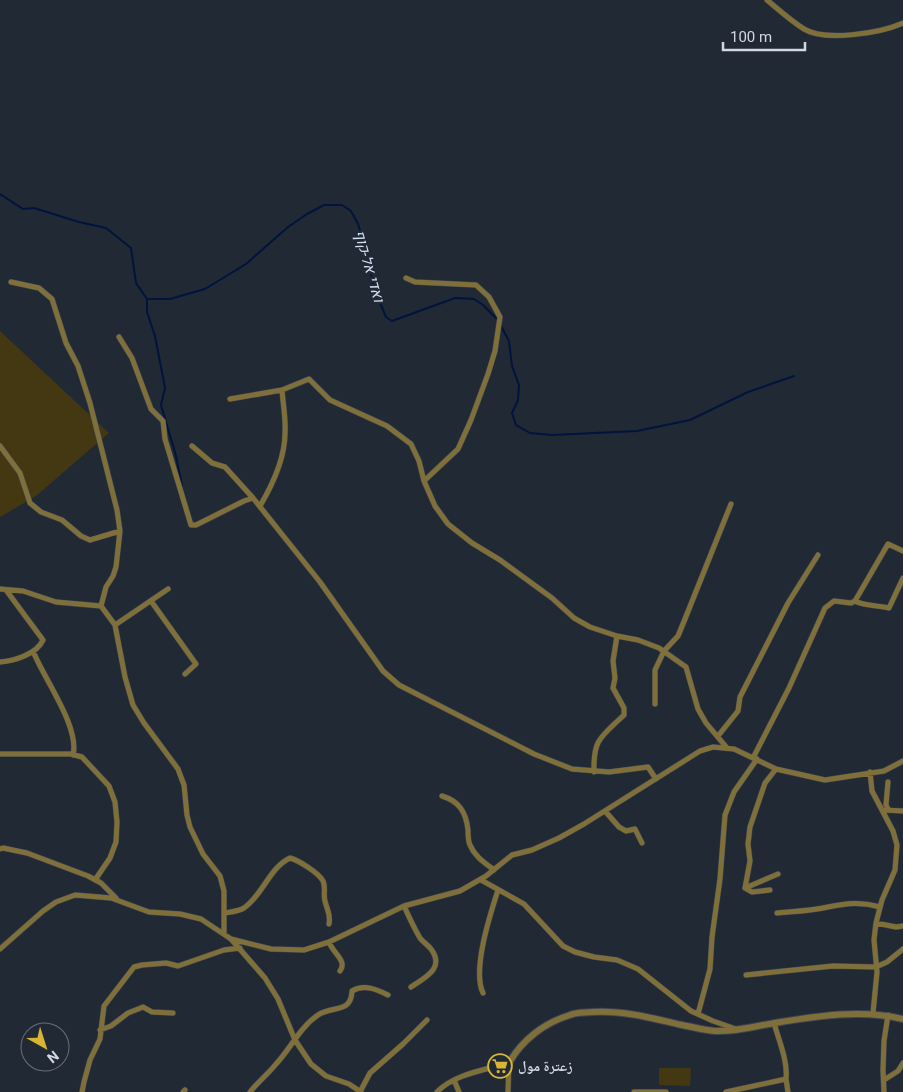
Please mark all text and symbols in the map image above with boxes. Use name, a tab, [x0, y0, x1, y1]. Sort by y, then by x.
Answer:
scale bar	[723, 20, 806, 52]
text: 100 m	[730, 28, 772, 46]
water label: ואדי אל-קוף	[350, 228, 388, 306]
north arrow	[20, 1022, 70, 1072]
text: N	[44, 1048, 62, 1066]
supermarket icon: زعترة مول	[487, 1053, 513, 1079]
place label: زعترة مول	[518, 1058, 573, 1074]

